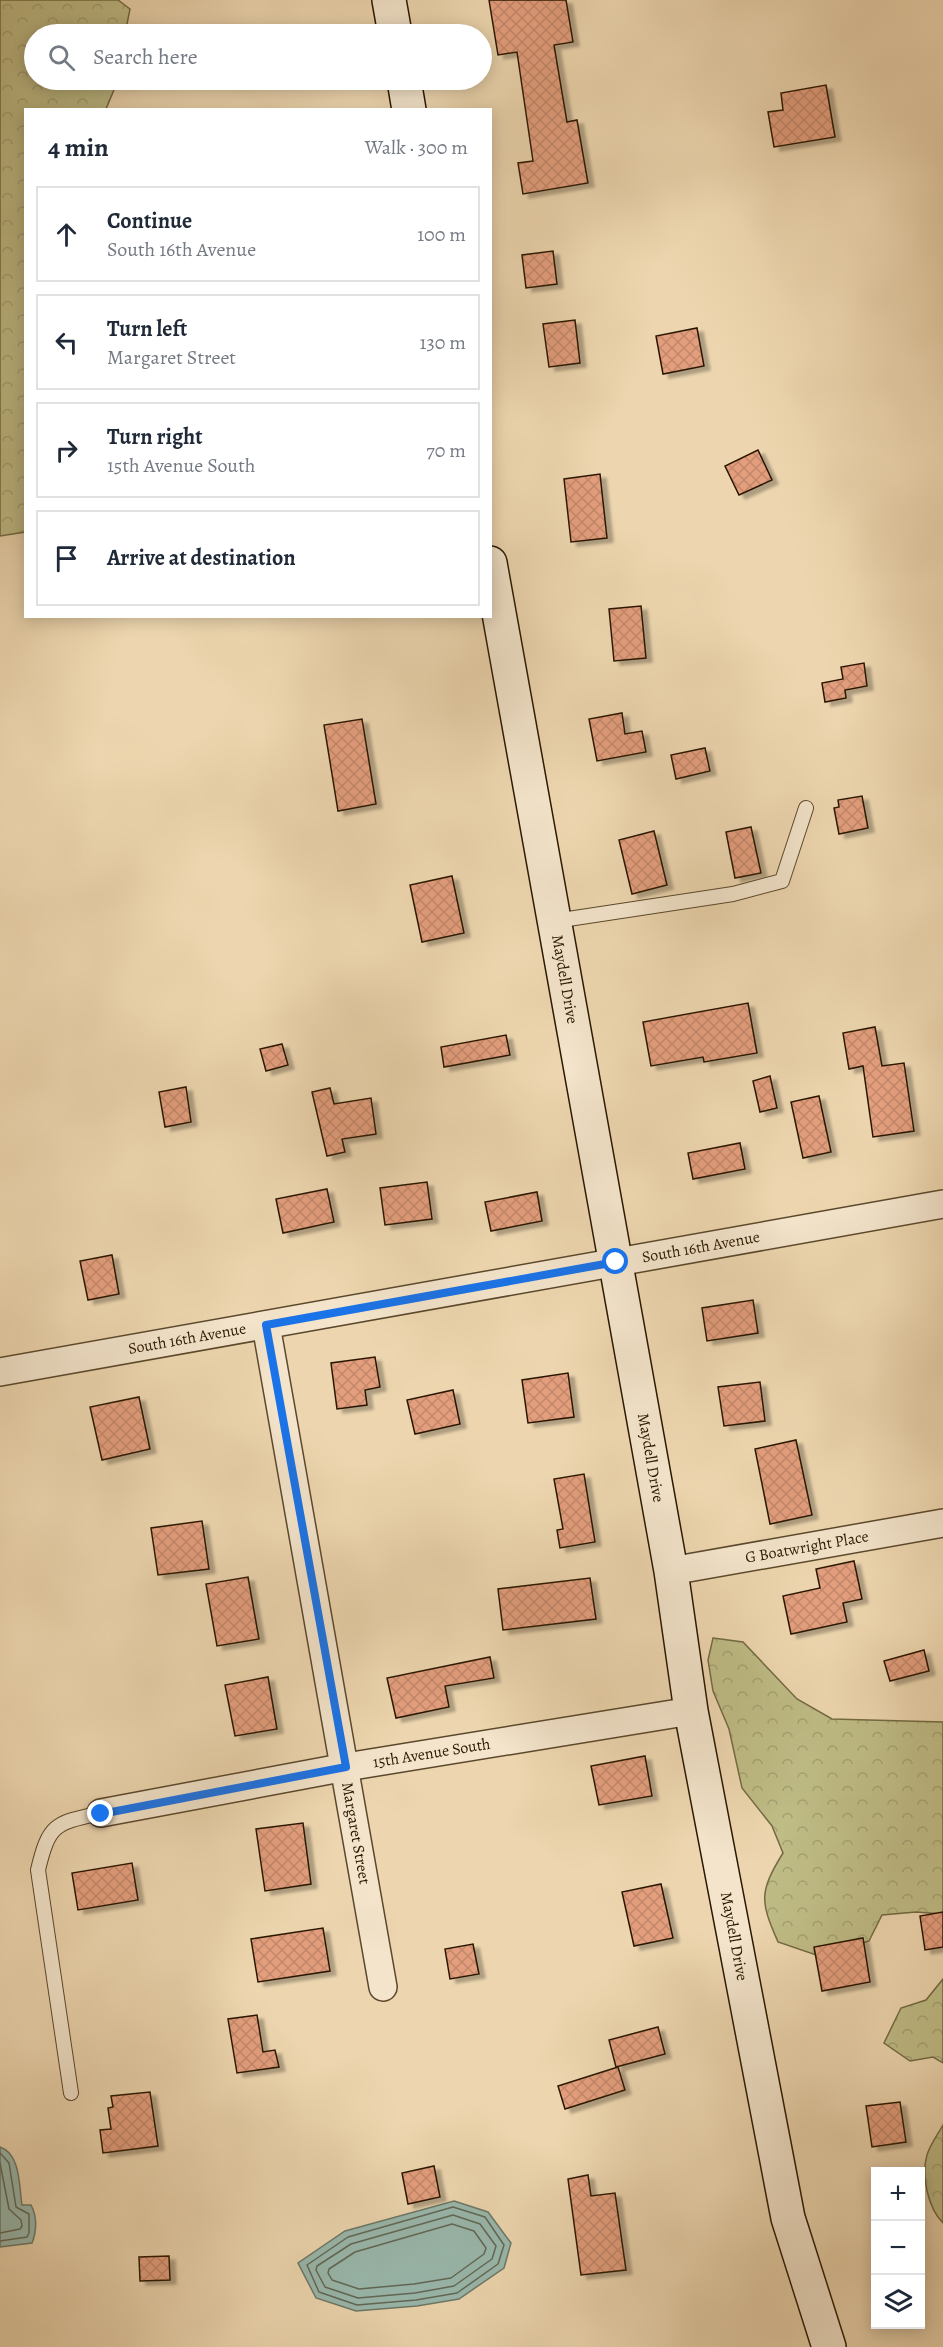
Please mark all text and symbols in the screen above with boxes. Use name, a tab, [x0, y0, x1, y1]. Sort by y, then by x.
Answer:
search box	[24, 24, 492, 90]
icon: search	[45, 41, 78, 74]
text: Search here	[93, 42, 198, 72]
text: 4 min	[48, 130, 109, 165]
text: Walk · 300 m	[365, 134, 468, 161]
text: Continue	[107, 206, 192, 236]
icon: ahead	[50, 218, 83, 251]
text: 100 m	[417, 221, 466, 248]
text: South 16th Avenue	[107, 236, 256, 263]
text: Turn left	[107, 314, 187, 344]
icon: left	[50, 326, 83, 359]
text: 130 m	[420, 329, 466, 356]
text: Margaret Street	[107, 344, 236, 371]
text: Turn right	[107, 422, 203, 452]
icon: right	[50, 434, 83, 467]
text: 70 m	[426, 437, 466, 464]
text: 15th Avenue South	[107, 452, 255, 479]
icon: arrive	[50, 542, 83, 575]
text: Arrive at destination	[107, 543, 296, 573]
street label: Maydell Drive	[546, 933, 584, 1026]
street label: South 16th Avenue	[640, 1226, 762, 1268]
route start	[602, 1248, 628, 1274]
street label: South 16th Avenue	[126, 1317, 248, 1360]
street label: Maydell Drive	[632, 1411, 669, 1504]
street label: G Boatwright Place	[744, 1525, 870, 1569]
street label: 15th Avenue South	[371, 1733, 492, 1773]
street label: Margaret Street	[336, 1780, 376, 1886]
route end	[87, 1800, 113, 1826]
street label: Maydell Drive	[715, 1890, 753, 1983]
map controls	[871, 2167, 925, 2329]
button: +	[871, 2167, 925, 2221]
button: −	[871, 2221, 925, 2275]
button: layers	[871, 2275, 925, 2329]

